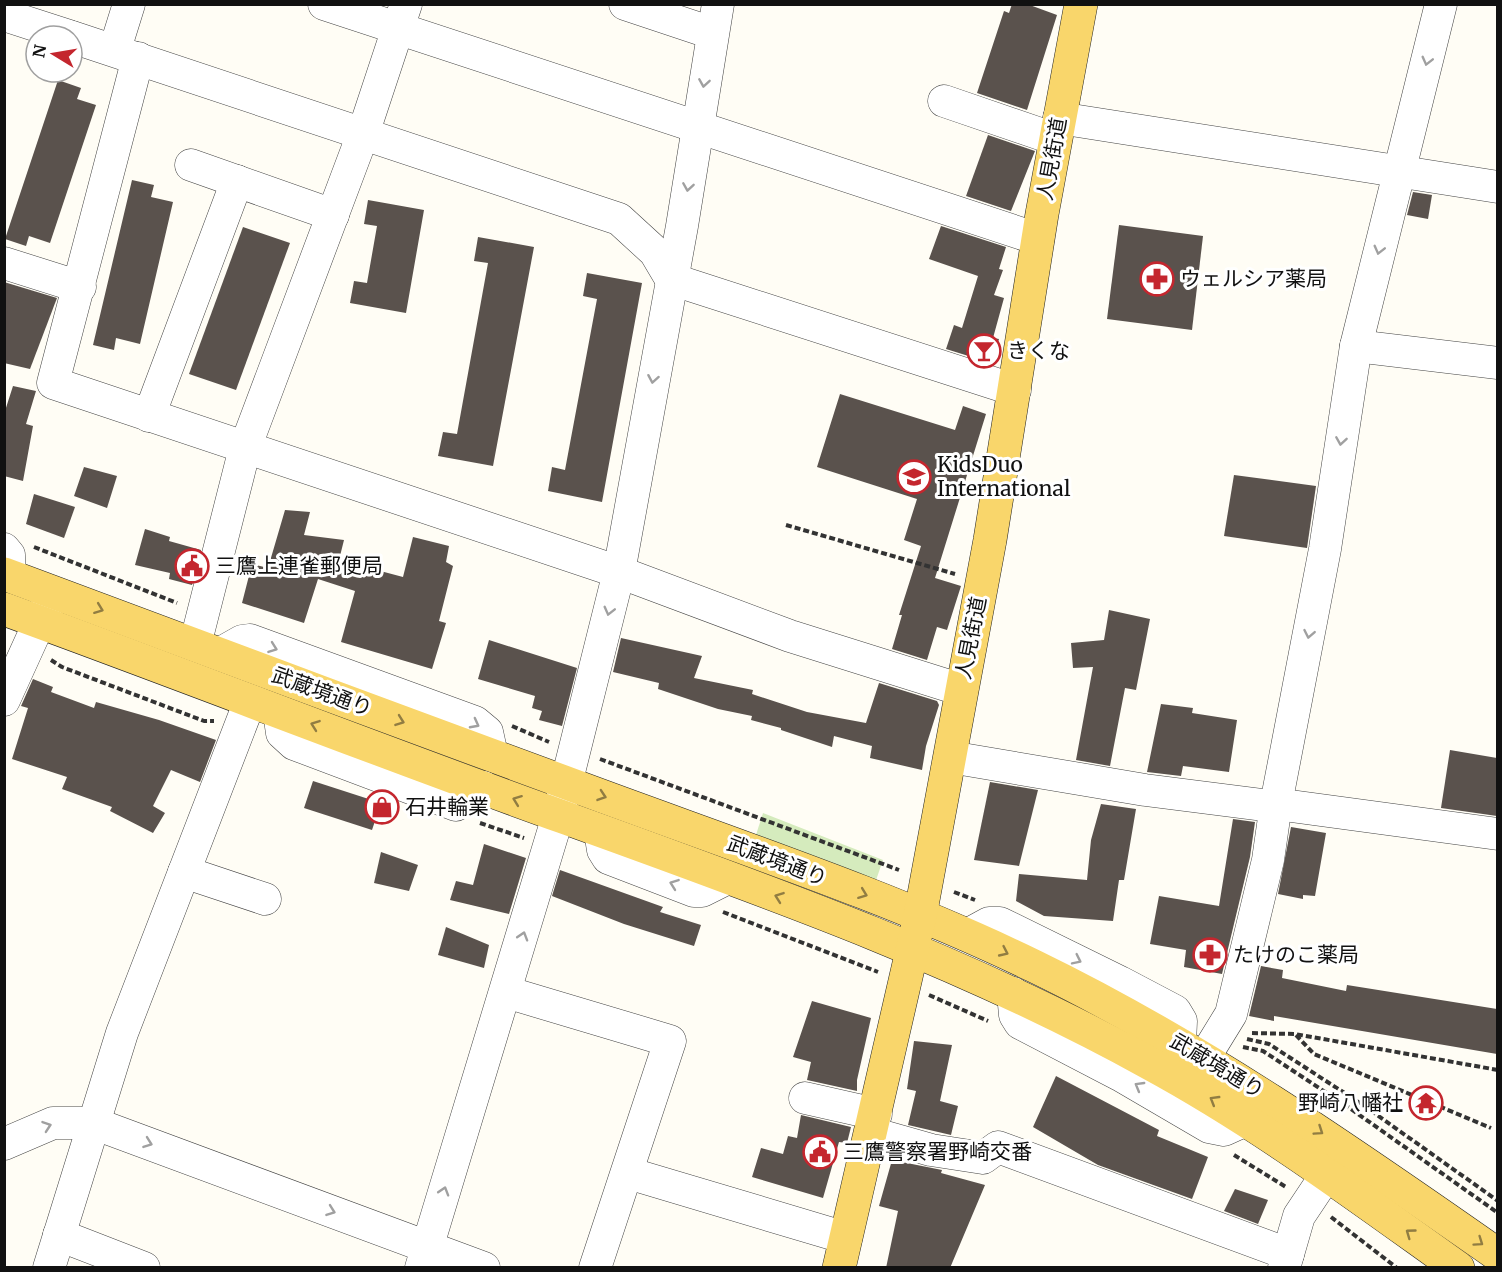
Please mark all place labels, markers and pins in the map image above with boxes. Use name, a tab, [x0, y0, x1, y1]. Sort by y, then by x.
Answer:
pharmacy icon: ウェルシア薬局	[1139, 261, 1175, 297]
place label: ウェルシア薬局	[1180, 265, 1327, 292]
bar icon: きくな	[966, 333, 1002, 369]
place label: きくな	[1007, 337, 1070, 364]
place label: KidsDuo International	[937, 451, 1071, 502]
school or university icon: KidsDuo International	[896, 459, 932, 495]
public building icon: 三鷹上連雀郵便局	[174, 548, 210, 584]
place label: 三鷹上連雀郵便局	[215, 552, 383, 579]
shop icon: 石井輪業	[364, 789, 400, 825]
place label: 石井輪業	[405, 793, 489, 820]
pharmacy icon: たけのこ薬局	[1192, 937, 1228, 973]
place label: たけのこ薬局	[1233, 941, 1359, 968]
temple icon: 野崎八幡社	[1408, 1085, 1444, 1121]
place label: 野崎八幡社	[1298, 1089, 1403, 1116]
public building icon: 三鷹警察署野崎交番	[802, 1134, 838, 1170]
place label: 三鷹警察署野崎交番	[843, 1138, 1032, 1165]

